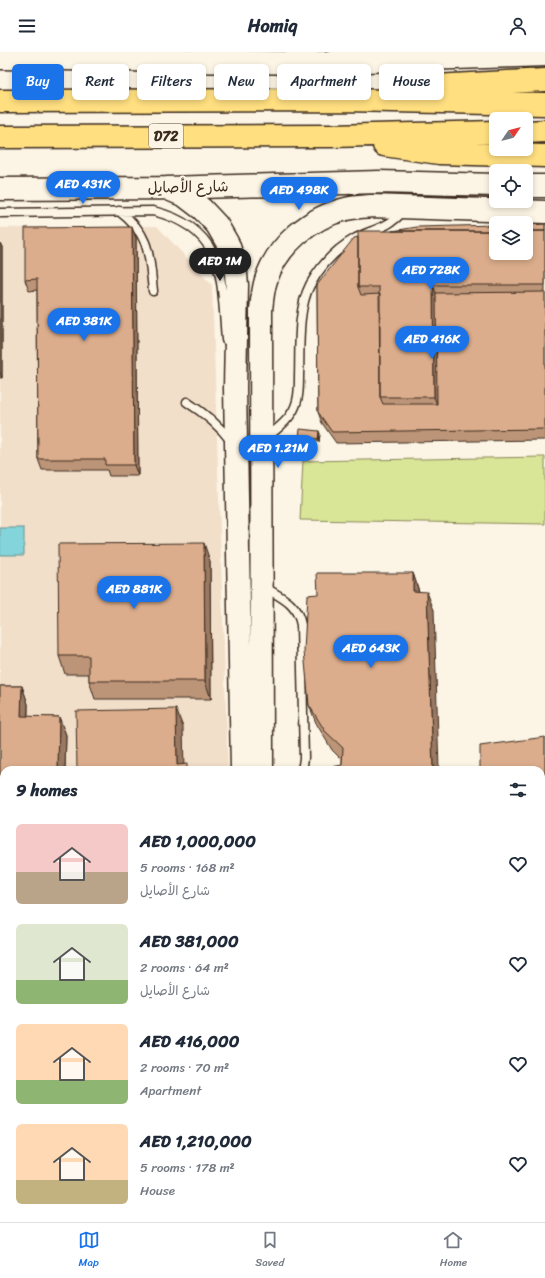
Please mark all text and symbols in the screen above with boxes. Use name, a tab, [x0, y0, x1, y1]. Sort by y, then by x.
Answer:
text: Homiq	[248, 10, 297, 42]
icon: menu	[16, 15, 38, 37]
icon: person	[507, 15, 529, 37]
chip: Buy	[12, 64, 64, 100]
chip: Rent	[72, 64, 129, 100]
chip: Filters	[137, 64, 206, 100]
chip: New	[214, 64, 269, 100]
chip: Apartment	[277, 64, 371, 100]
chip: House	[379, 64, 444, 100]
north arrow	[489, 112, 533, 156]
map controls	[489, 112, 533, 260]
road number: D72	[149, 124, 183, 148]
button: locate	[489, 164, 533, 208]
pin: AED 431K	[42, 171, 124, 205]
text: AED 431K	[55, 172, 111, 195]
street label: شارع الأصايل	[147, 173, 229, 201]
pin: AED 498K	[258, 177, 340, 211]
text: AED 498K	[270, 178, 328, 201]
button: layers	[489, 216, 533, 260]
pin: AED 1M	[187, 248, 253, 282]
text: AED 1M	[198, 249, 242, 272]
pin: AED 728K	[390, 257, 472, 291]
text: AED 728K	[402, 258, 460, 281]
pin: AED 381K	[43, 308, 125, 342]
text: AED 381K	[56, 309, 112, 332]
pin: AED 416K	[391, 326, 473, 360]
text: AED 416K	[404, 327, 460, 350]
pin: AED 1.21M	[232, 435, 324, 469]
text: AED 1.21M	[248, 436, 308, 459]
pin: AED 881K	[93, 576, 175, 610]
text: AED 881K	[106, 577, 162, 600]
pin: AED 643K	[330, 635, 412, 669]
text: AED 643K	[342, 636, 400, 659]
text: 9 homes	[16, 775, 77, 805]
icon: filters	[507, 779, 529, 801]
text: AED 1,000,000	[140, 826, 256, 856]
icon: home	[48, 840, 96, 888]
icon: heart	[507, 853, 529, 875]
text: 5 rooms · 168 m²	[140, 856, 235, 879]
text: شارع الأصايل	[140, 879, 210, 902]
text: AED 381,000	[140, 926, 239, 956]
icon: home	[48, 940, 96, 988]
icon: heart	[507, 953, 529, 975]
text: 2 rooms · 64 m²	[140, 956, 229, 979]
text: شارع الأصايل	[140, 979, 210, 1002]
text: AED 416,000	[140, 1026, 240, 1056]
icon: home	[48, 1040, 96, 1088]
icon: heart	[507, 1053, 529, 1075]
text: 2 rooms · 70 m²	[140, 1056, 229, 1079]
text: Apartment	[140, 1079, 201, 1102]
text: AED 1,210,000	[140, 1126, 252, 1156]
icon: home	[48, 1140, 96, 1188]
icon: heart	[507, 1153, 529, 1175]
text: 5 rooms · 178 m²	[140, 1156, 235, 1179]
text: House	[140, 1179, 175, 1202]
tab: Map	[78, 1229, 100, 1272]
tab: Saved	[255, 1229, 284, 1272]
tab: Home	[440, 1229, 467, 1272]

